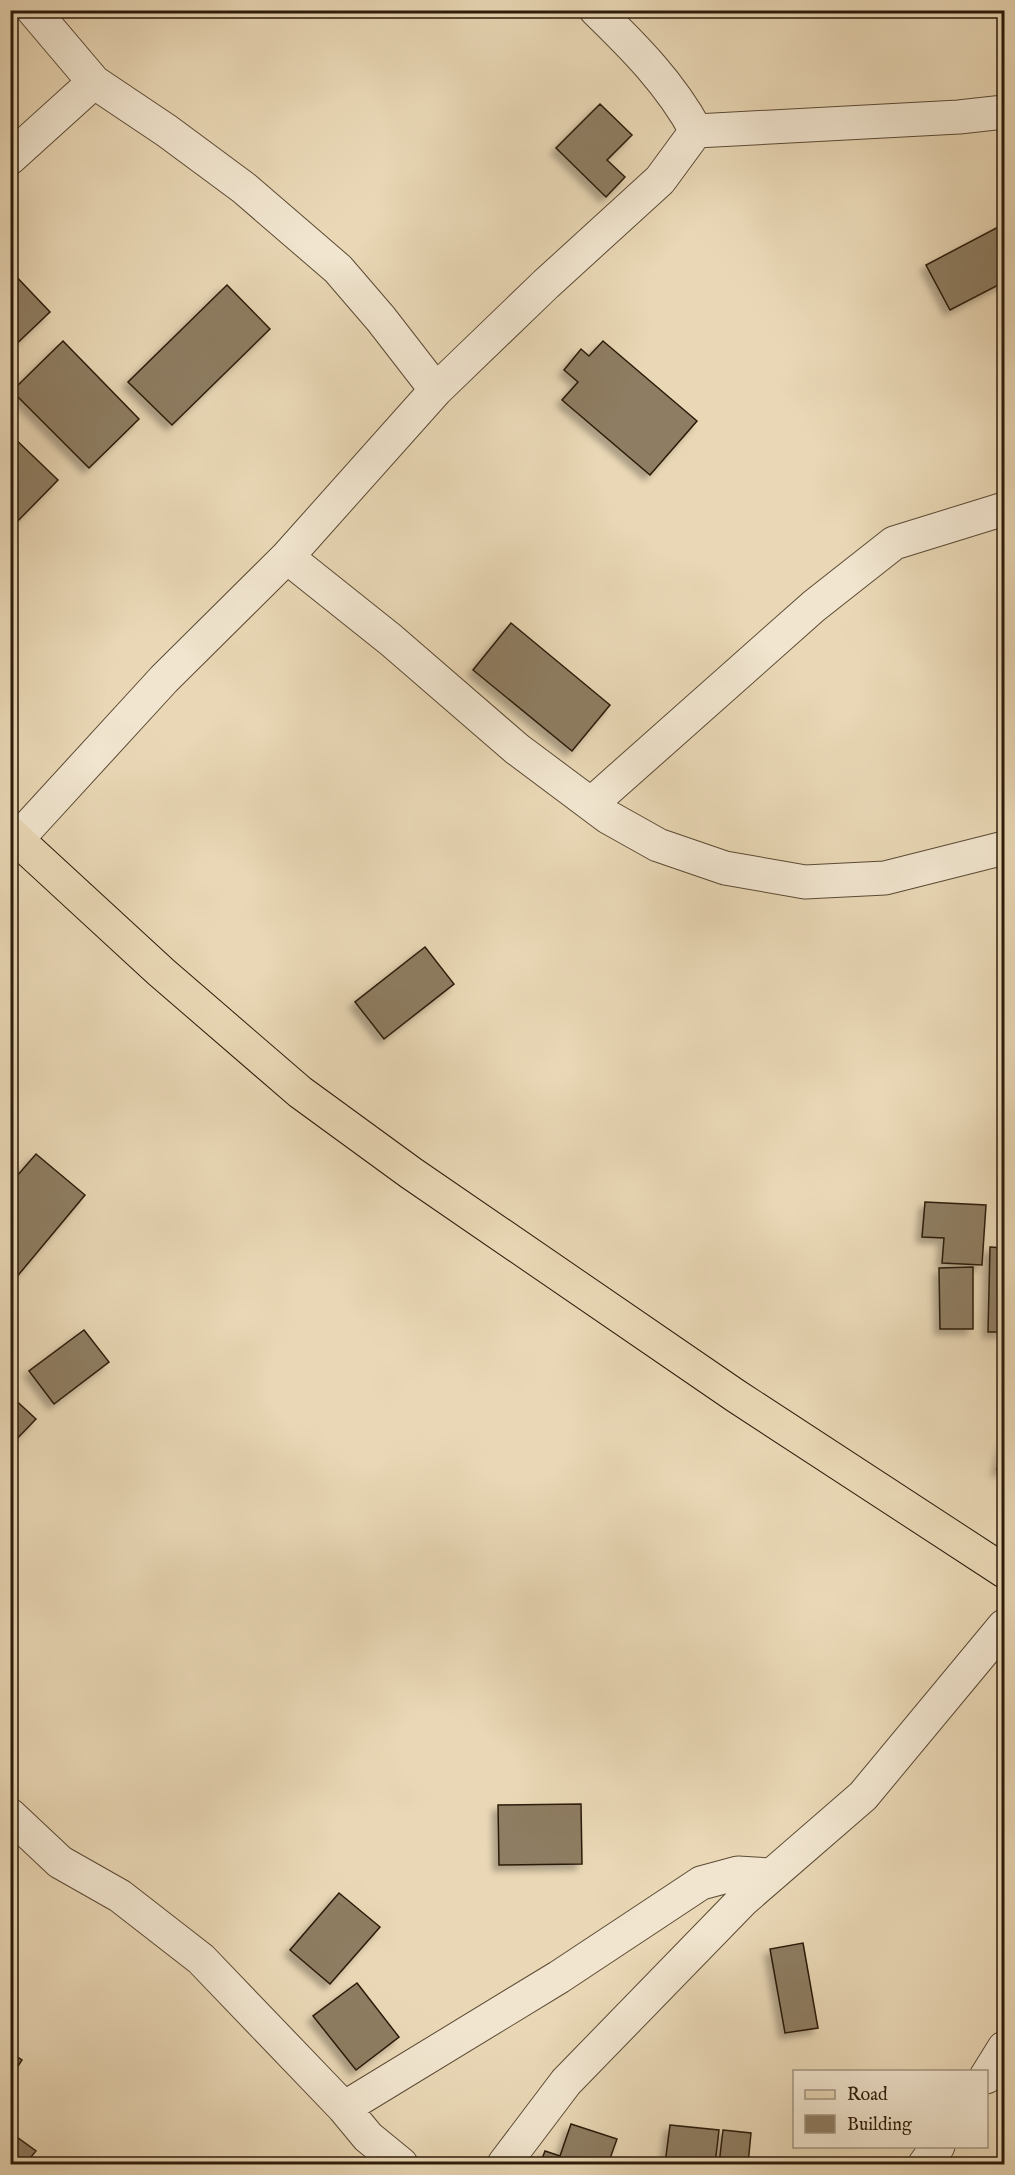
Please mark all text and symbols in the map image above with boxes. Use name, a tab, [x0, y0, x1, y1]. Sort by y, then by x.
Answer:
legend	[793, 2070, 988, 2148]
text: Road	[847, 2084, 888, 2107]
text: Building	[847, 2114, 912, 2137]

